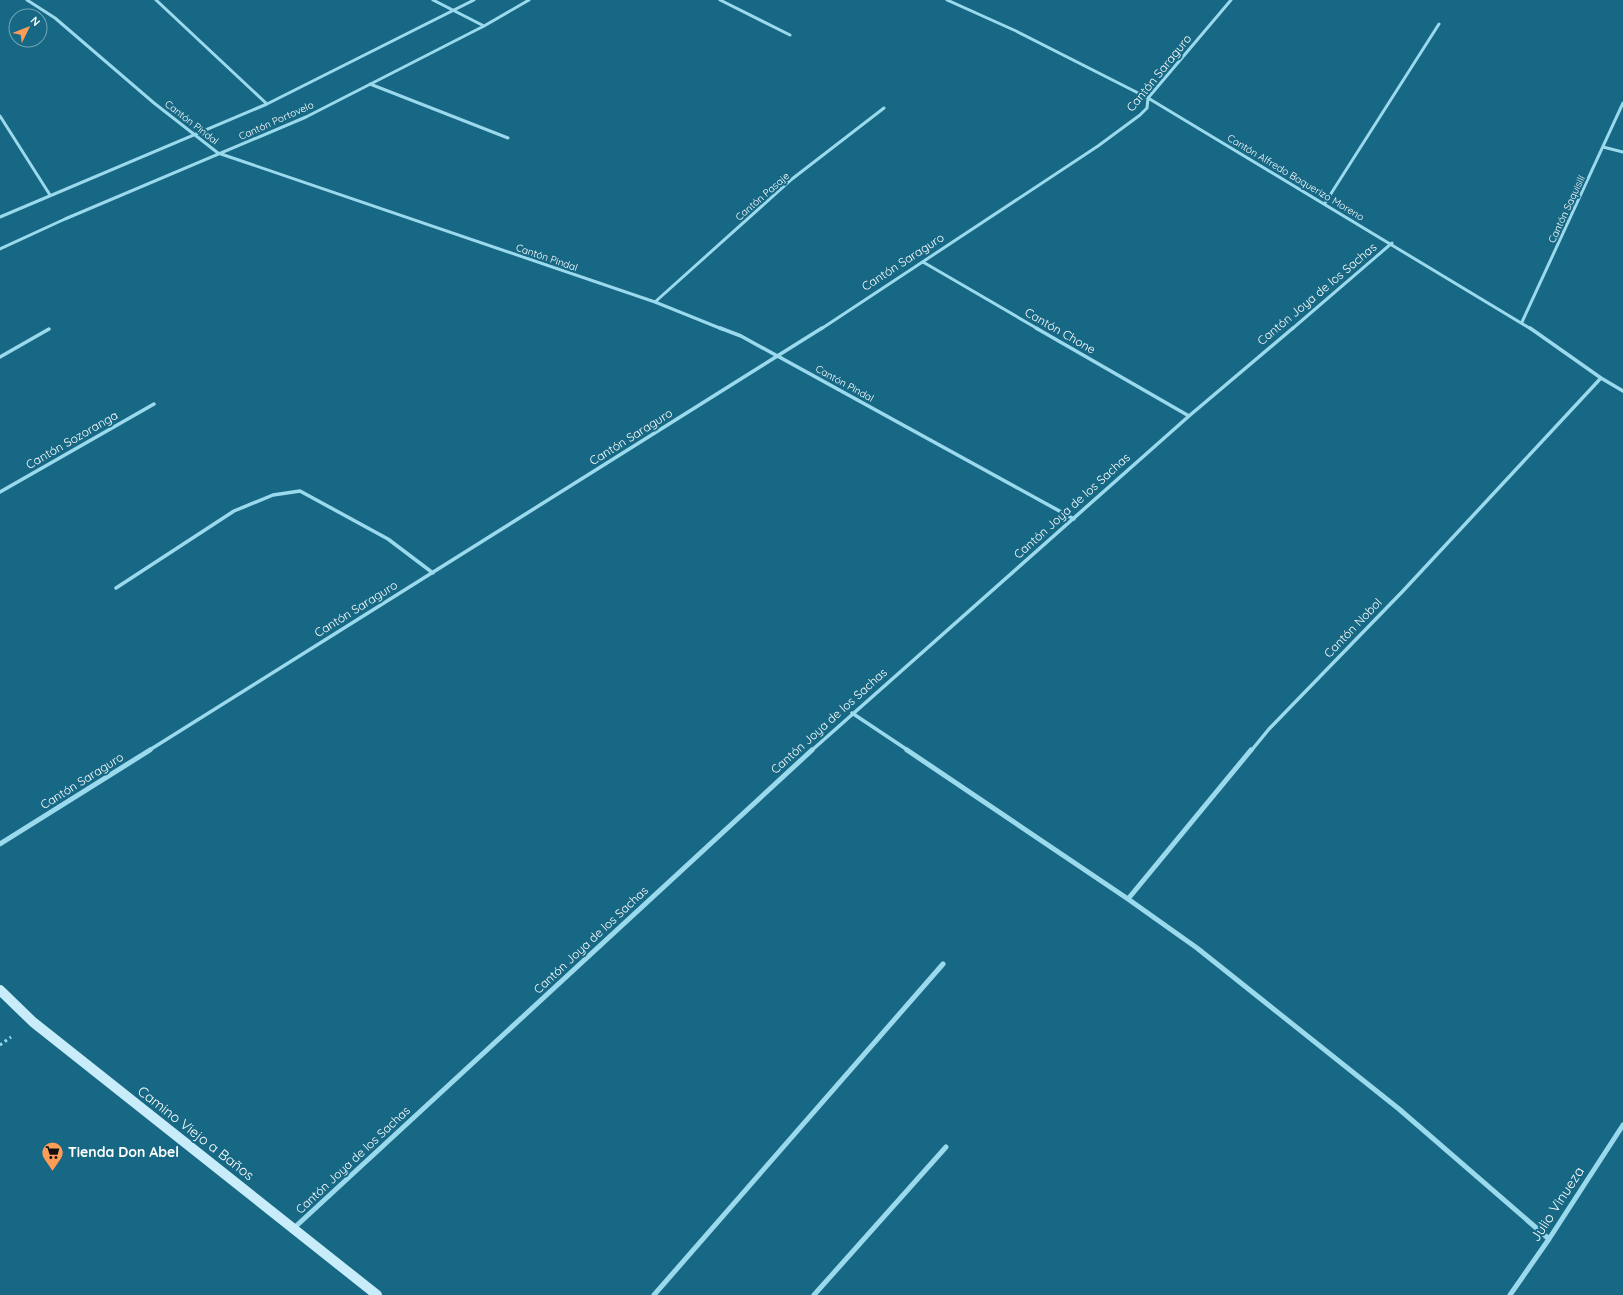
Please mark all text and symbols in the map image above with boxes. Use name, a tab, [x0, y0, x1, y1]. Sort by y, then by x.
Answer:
north arrow	[8, 8, 48, 48]
text: N	[27, 13, 43, 29]
street label: Cantón Saraguro	[1123, 31, 1194, 114]
street label: Cantón Pindal	[162, 97, 221, 147]
street label: Cantón Portovelo	[237, 98, 316, 143]
street label: Cantón Alfredo Baquerizo Moreno	[1225, 131, 1367, 224]
street label: Cantón Pasaje	[733, 169, 792, 223]
street label: Cantón Saquisilí	[1545, 173, 1588, 245]
street label: Cantón Saraguro	[859, 229, 947, 294]
street label: Cantón Joya de los Sachas	[1254, 239, 1380, 348]
street label: Cantón Pindal	[514, 241, 580, 274]
street label: Cantón Chone	[1022, 304, 1098, 357]
street label: Cantón Pindal	[813, 362, 876, 405]
street label: Cantón Saraguro	[586, 405, 675, 468]
street label: Cantón Sozoranga	[23, 407, 120, 472]
street label: Cantón Joya de los Sachas	[1010, 449, 1133, 562]
street label: Cantón Saraguro	[311, 577, 400, 640]
street label: Cantón Nobol	[1321, 595, 1385, 661]
street label: Cantón Joya de los Sachas	[767, 664, 890, 777]
street label: Cantón Saraguro	[37, 749, 126, 812]
street label: Cantón Joya de los Sachas	[530, 882, 651, 997]
street label: Camino Viejo a Baños	[134, 1082, 258, 1184]
street label: Cantón Joya de los Sachas	[292, 1102, 413, 1217]
supermarket icon: Tienda Don Abel	[39, 1139, 65, 1172]
place label: Tienda Don Abel	[68, 1143, 179, 1161]
street label: Julio Vinueza	[1526, 1163, 1588, 1245]

